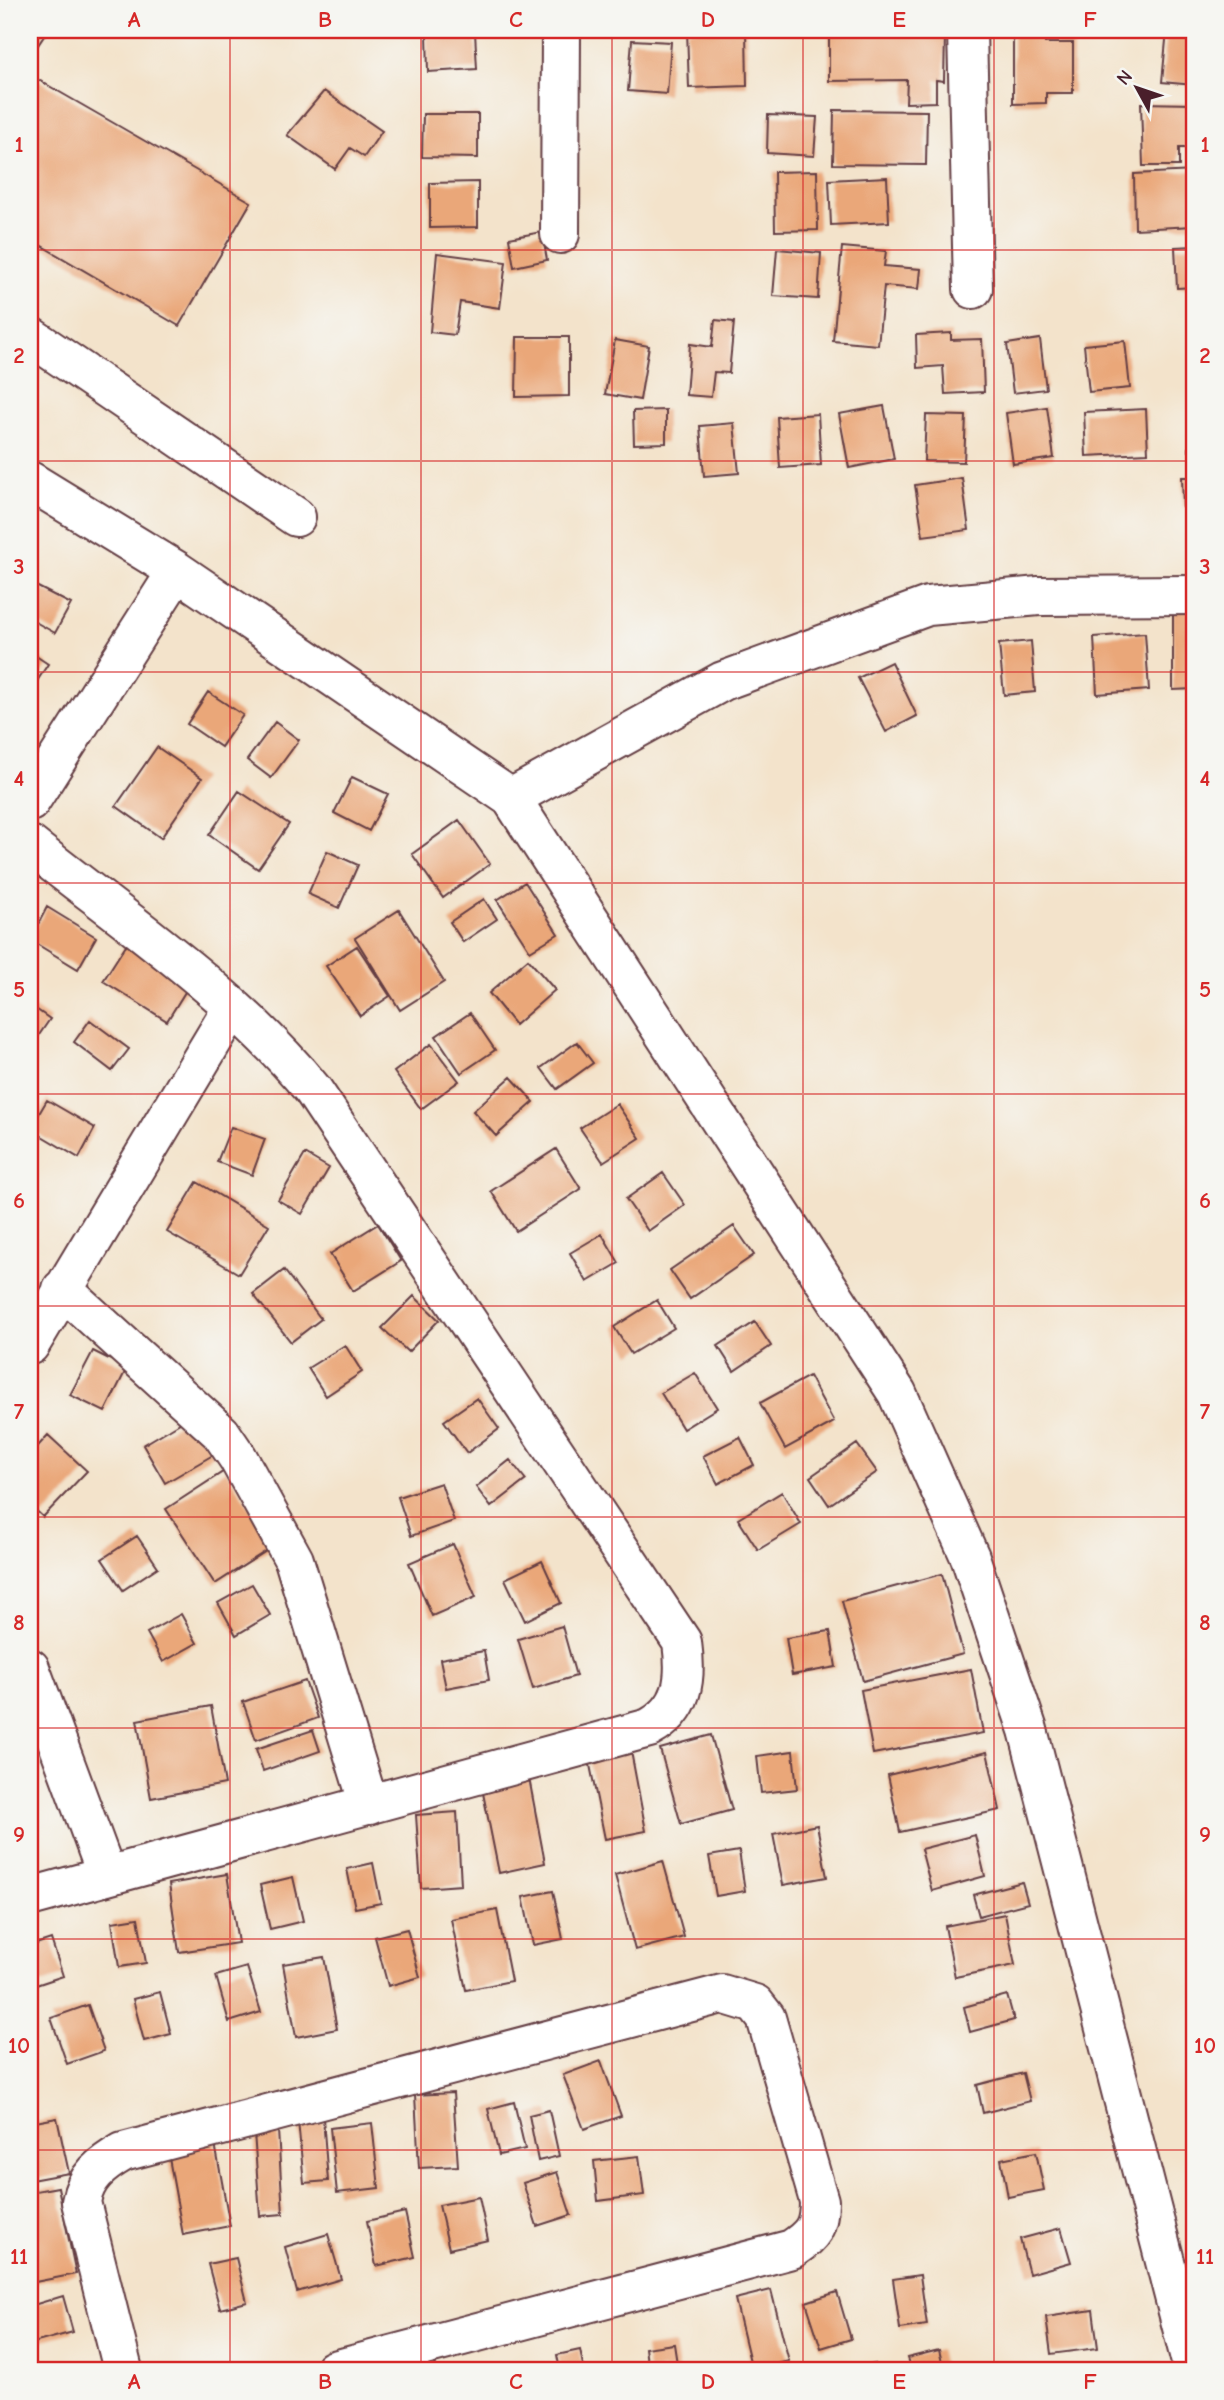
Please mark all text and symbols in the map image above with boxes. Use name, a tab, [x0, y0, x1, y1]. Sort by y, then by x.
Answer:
text: A	[128, 6, 141, 33]
text: B	[318, 6, 332, 33]
text: C	[509, 6, 523, 33]
text: D	[701, 6, 715, 33]
text: E	[892, 6, 906, 33]
text: F	[1083, 6, 1097, 33]
north arrow	[1102, 52, 1172, 122]
text: N	[1112, 66, 1137, 90]
text: 1	[14, 131, 24, 158]
text: 1	[1200, 131, 1210, 158]
text: 2	[13, 342, 25, 369]
text: 2	[1199, 342, 1211, 369]
text: 3	[13, 553, 25, 580]
text: 3	[1199, 553, 1211, 580]
text: 4	[14, 765, 25, 792]
text: 4	[1200, 765, 1211, 792]
text: 5	[13, 976, 25, 1003]
text: 5	[1199, 976, 1211, 1003]
text: 6	[13, 1187, 25, 1214]
text: 6	[1199, 1187, 1211, 1214]
text: 7	[14, 1398, 25, 1425]
text: 7	[1200, 1398, 1211, 1425]
text: 8	[13, 1609, 25, 1636]
text: 8	[1199, 1609, 1211, 1636]
text: 9	[13, 1821, 25, 1848]
text: 9	[1199, 1821, 1211, 1848]
text: 10	[8, 2032, 30, 2059]
text: 10	[1194, 2032, 1216, 2059]
text: 11	[10, 2243, 28, 2270]
text: 11	[1196, 2243, 1214, 2270]
text: A	[128, 2368, 141, 2395]
text: B	[318, 2368, 332, 2395]
text: C	[509, 2368, 523, 2395]
text: D	[701, 2368, 715, 2395]
text: E	[892, 2368, 906, 2395]
text: F	[1083, 2368, 1097, 2395]

